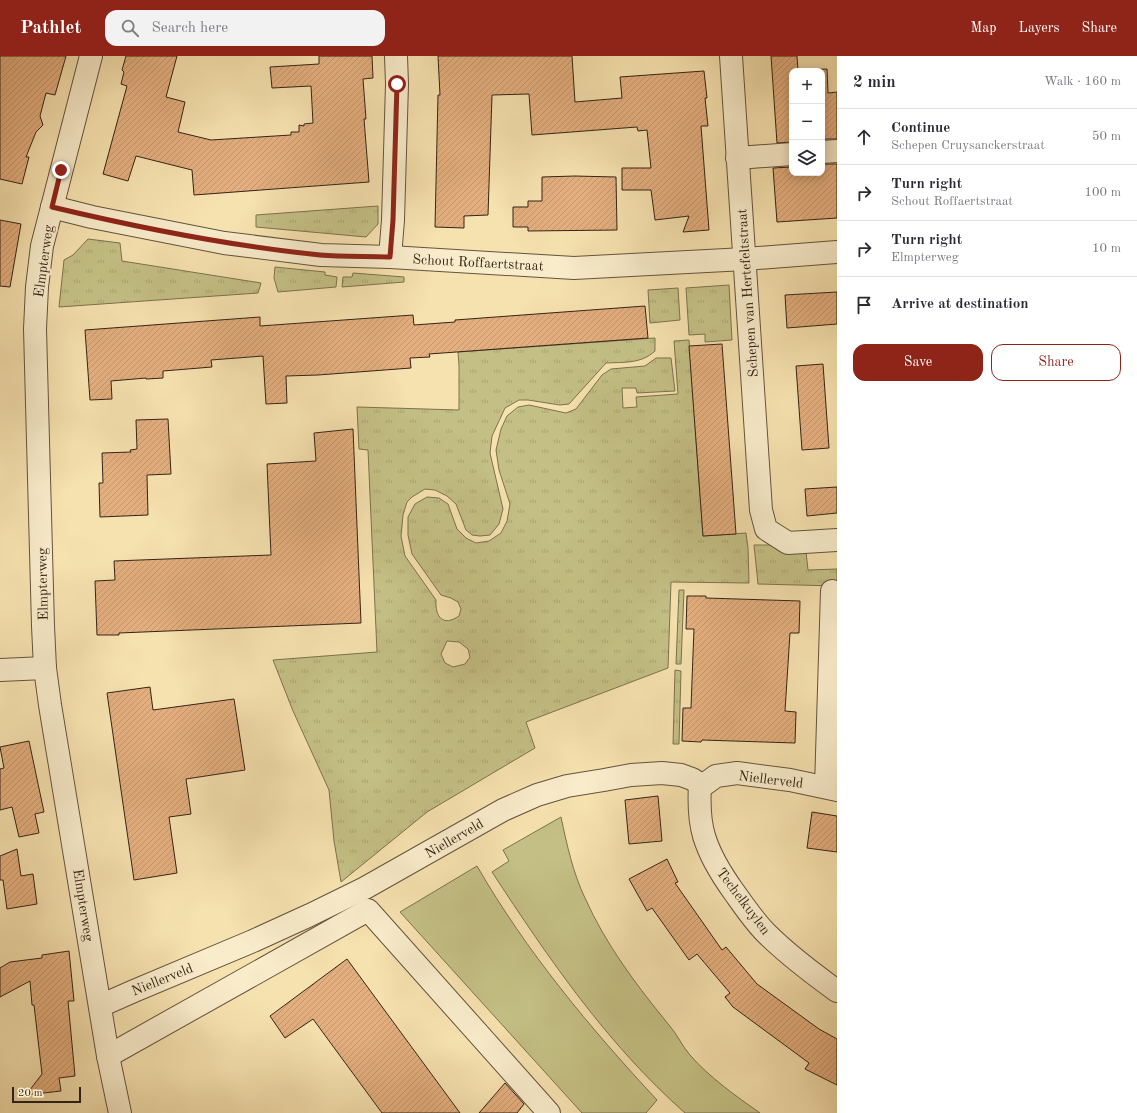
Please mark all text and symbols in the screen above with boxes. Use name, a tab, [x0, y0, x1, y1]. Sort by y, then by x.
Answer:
search box	[105, 10, 385, 46]
icon: search	[119, 17, 141, 39]
text: Pathlet	[20, 19, 81, 38]
text: Search here	[151, 21, 228, 36]
text: Map	[971, 21, 997, 35]
text: Layers	[1019, 21, 1060, 35]
text: Share	[1082, 21, 1117, 35]
map controls	[789, 68, 825, 176]
button: +	[789, 68, 825, 104]
text: 2 min	[853, 74, 896, 91]
route start	[388, 75, 406, 93]
text: Walk · 160 m	[1044, 75, 1121, 88]
button: −	[789, 104, 825, 140]
text: Continue	[891, 121, 950, 136]
icon: ahead	[853, 126, 875, 148]
text: 50 m	[1092, 130, 1121, 143]
text: Schepen Cruysanckerstraat	[891, 139, 1045, 152]
button: layers	[789, 140, 825, 176]
route end	[52, 161, 70, 179]
text: Turn right	[891, 177, 962, 192]
icon: right	[853, 182, 875, 204]
text: 100 m	[1084, 186, 1121, 199]
text: Schout Roffaertstraat	[891, 195, 1013, 208]
street label: Schepen van Hertefeltstraat	[735, 208, 761, 378]
street label: Elmpterweg	[32, 224, 56, 298]
text: Turn right	[891, 233, 962, 248]
icon: right	[853, 238, 875, 260]
text: 10 m	[1092, 242, 1121, 255]
text: Elmpterweg	[891, 251, 959, 264]
street label: Schout Roffaertstraat	[412, 253, 544, 273]
icon: arrive	[853, 294, 875, 316]
text: Arrive at destination	[891, 297, 1029, 312]
button: Save	[853, 344, 983, 381]
button: Share	[991, 344, 1121, 381]
street label: Elmpterweg	[35, 547, 51, 621]
street label: Niellerveld	[738, 769, 804, 791]
street label: Niellerveld	[423, 817, 486, 861]
street label: Techelkuylen	[714, 866, 773, 938]
street label: Elmpterweg	[70, 868, 96, 943]
street label: Niellerveld	[130, 961, 195, 999]
scale bar	[12, 1085, 81, 1104]
text: 20 m	[18, 1088, 43, 1099]

